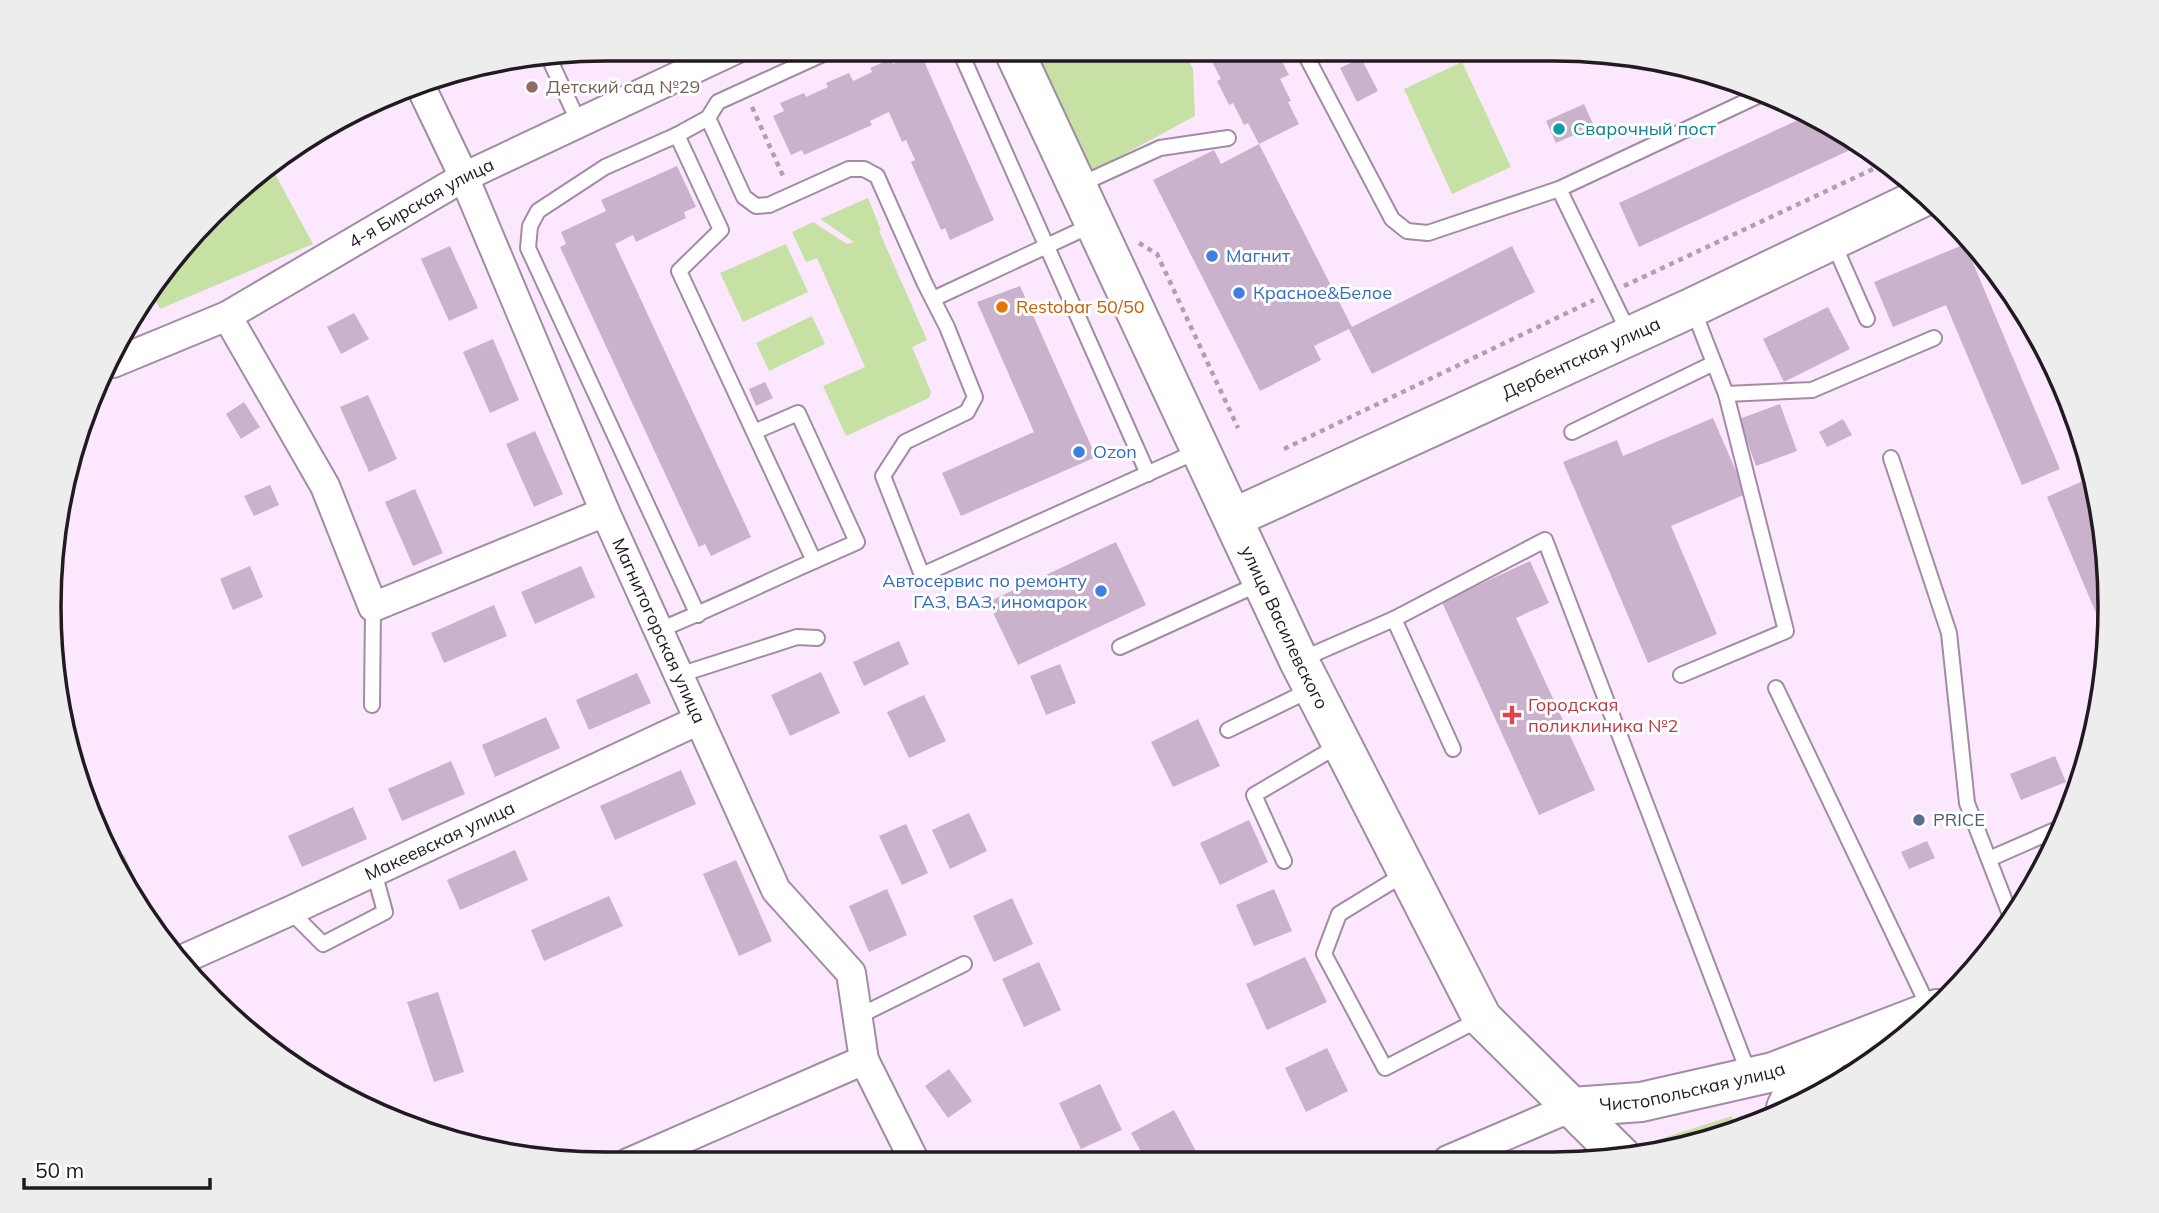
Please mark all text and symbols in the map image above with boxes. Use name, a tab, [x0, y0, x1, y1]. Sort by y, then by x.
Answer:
place label: Детский сад №29	[546, 75, 700, 98]
marker: Детский сад №29	[524, 79, 540, 95]
place label: Сварочный пост	[1573, 117, 1717, 140]
marker: Сварочный пост	[1551, 121, 1567, 137]
street label: 4-я Бирская улица	[344, 153, 498, 253]
place label: Магнит	[1226, 244, 1291, 267]
marker: Магнит	[1204, 248, 1220, 264]
place label: Красное&Белое	[1253, 281, 1392, 304]
marker: Красное&Белое	[1231, 285, 1247, 301]
place label: Restobar 50/50	[1016, 295, 1145, 318]
marker: Restobar 50/50	[994, 299, 1010, 315]
street label: Дербентская улица	[1498, 312, 1664, 404]
place label: Ozon	[1093, 440, 1137, 463]
marker: Ozon	[1071, 444, 1087, 460]
street label: Магнитогорская улица	[607, 534, 711, 727]
street label: улица Василевского	[1236, 542, 1334, 713]
place label: Автосервис по ремонту ГАЗ, ВАЗ, иномарок	[882, 569, 1087, 613]
marker: Автосервис по ремонту ГАЗ, ВАЗ, иномарок	[1093, 583, 1109, 599]
place label: Городская поликлиника №2	[1528, 693, 1678, 737]
marker: Городская поликлиника №2	[1502, 705, 1522, 725]
street label: Макеевская улица	[361, 796, 518, 886]
place label: PRICE	[1933, 808, 1985, 831]
marker: PRICE	[1911, 812, 1927, 828]
street label: Чистопольская улица	[1598, 1056, 1788, 1116]
scale bar	[24, 1146, 210, 1190]
text: 50 m	[35, 1157, 84, 1183]

